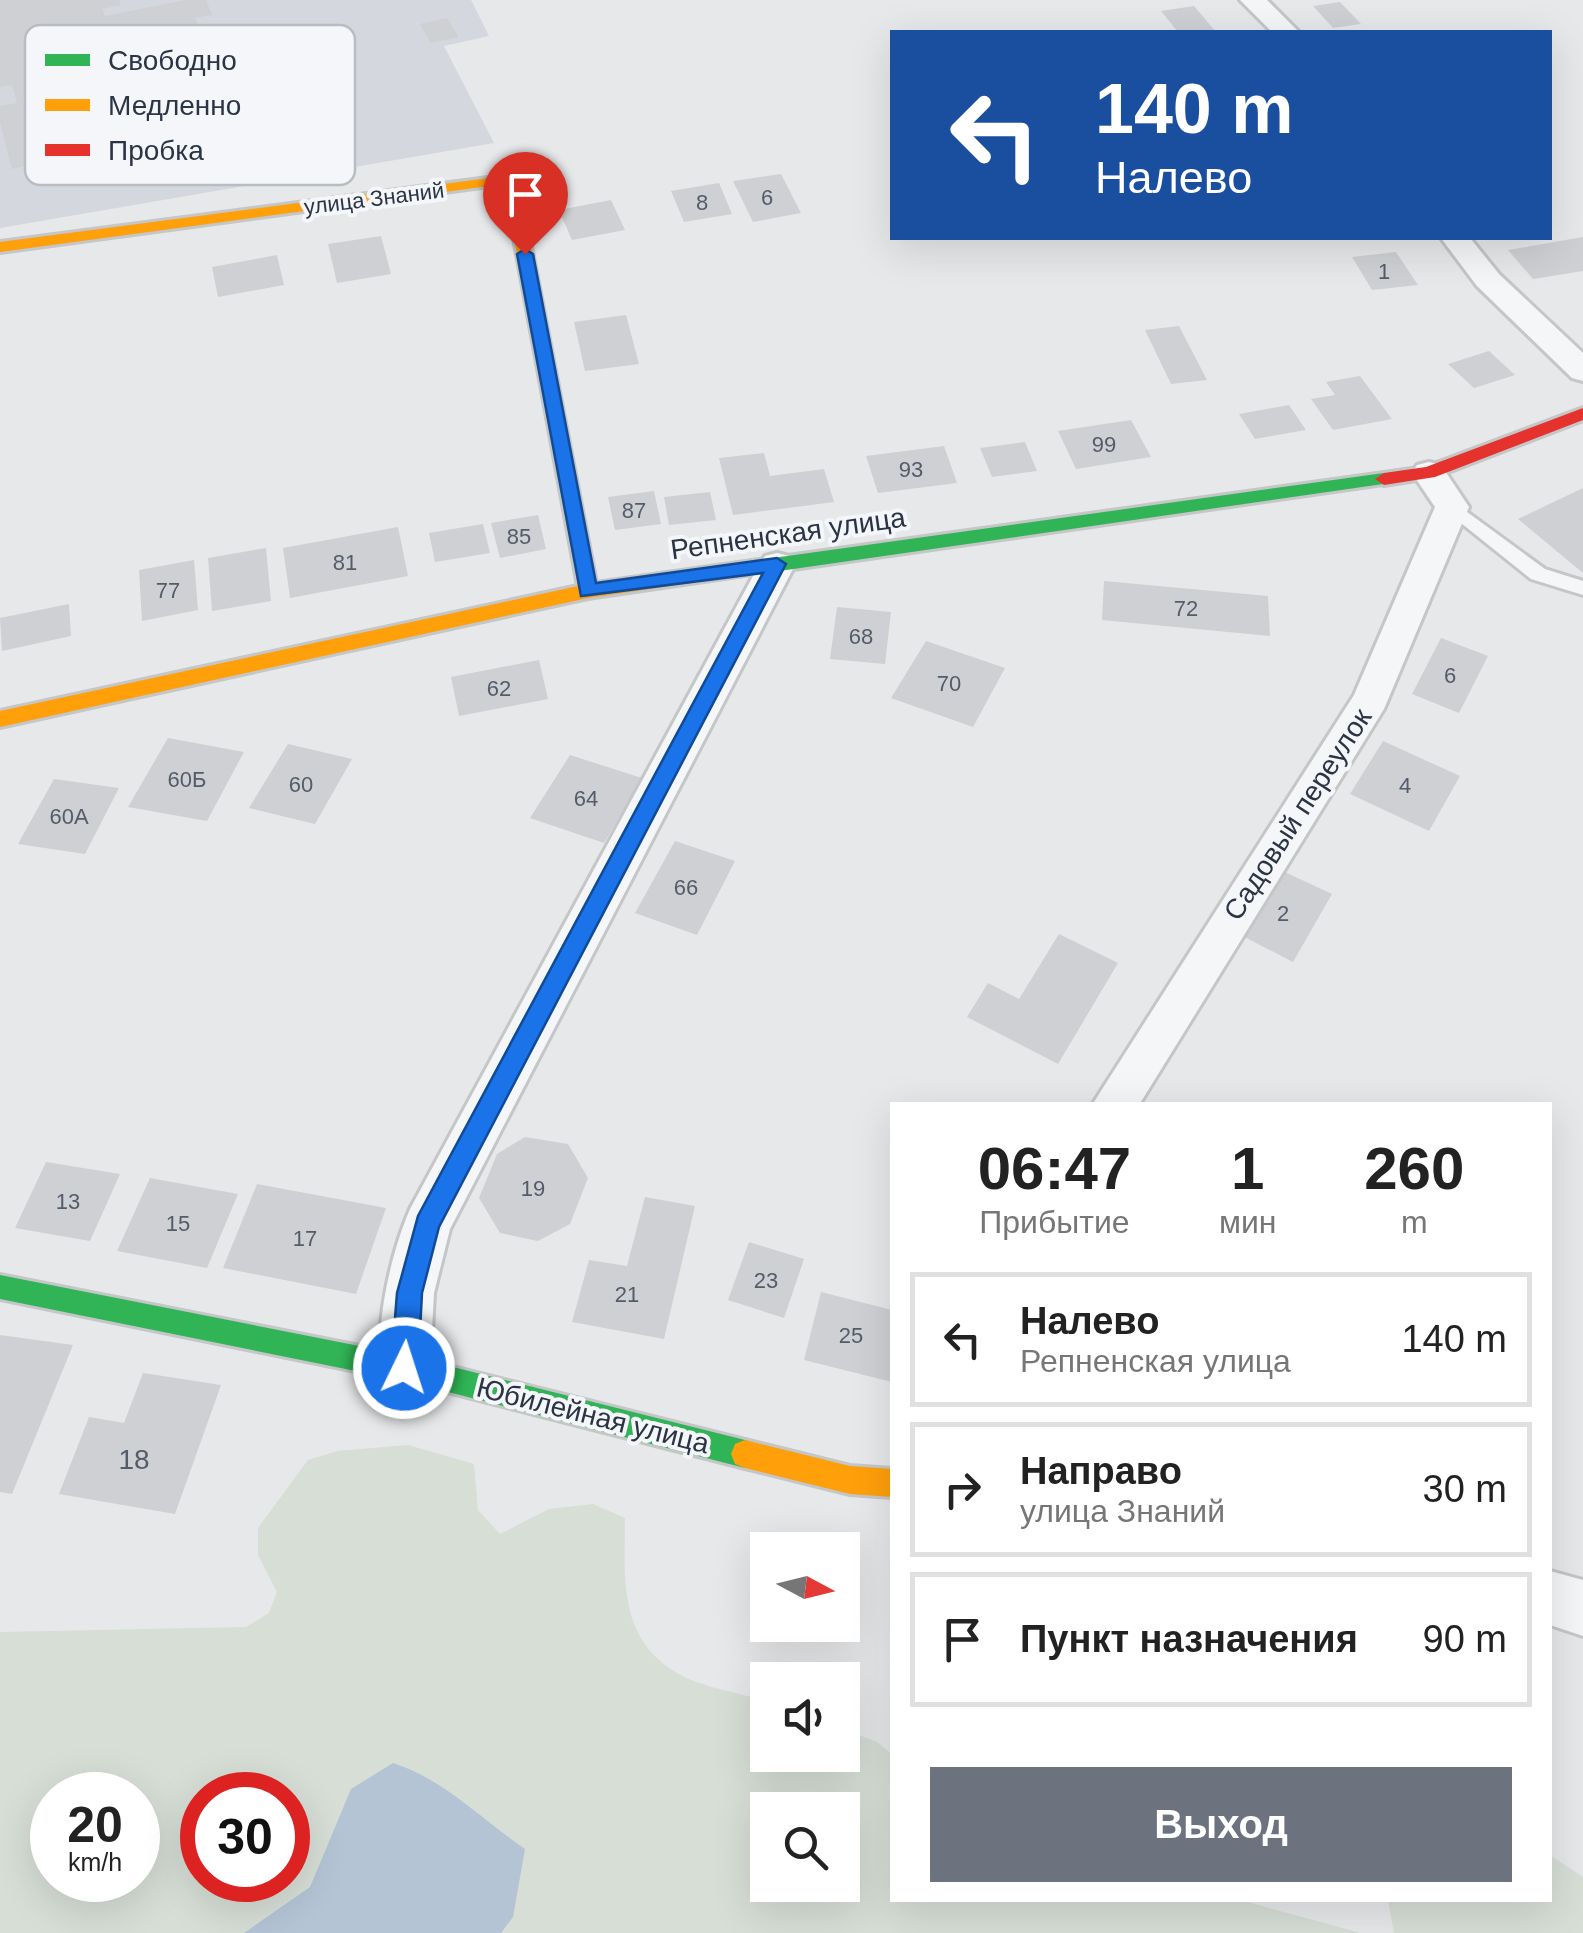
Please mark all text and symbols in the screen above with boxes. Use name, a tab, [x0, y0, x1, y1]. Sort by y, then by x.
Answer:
legend	[25, 25, 355, 185]
text: Свободно	[108, 45, 237, 76]
icon: left	[930, 70, 1060, 200]
text: 140 m	[1095, 70, 1293, 148]
text: Медленно	[108, 90, 241, 121]
text: Пробка	[108, 135, 204, 166]
pin	[483, 152, 568, 255]
text: Налево	[1095, 152, 1252, 203]
icon: arrive	[498, 167, 553, 222]
street label: улица Знаний	[303, 177, 446, 219]
house number: 6	[761, 185, 773, 210]
house number: 8	[696, 190, 708, 215]
house number: 1	[1378, 259, 1390, 284]
house number: 99	[1092, 432, 1116, 457]
house number: 93	[899, 457, 923, 482]
house number: 87	[622, 498, 646, 523]
street label: Репненская улица	[669, 502, 908, 565]
house number: 85	[507, 524, 531, 549]
house number: 81	[333, 550, 357, 575]
house number: 77	[156, 578, 180, 603]
house number: 72	[1174, 596, 1198, 621]
house number: 68	[849, 624, 873, 649]
house number: 6	[1444, 663, 1456, 688]
house number: 70	[937, 671, 961, 696]
house number: 62	[487, 676, 511, 701]
street label: Садовый переулок	[1217, 702, 1378, 926]
house number: 60Б	[168, 767, 206, 792]
house number: 60	[289, 772, 313, 797]
house number: 4	[1399, 773, 1411, 798]
house number: 64	[574, 786, 598, 811]
house number: 60А	[49, 804, 89, 829]
house number: 66	[674, 875, 698, 900]
house number: 2	[1277, 901, 1289, 926]
text: 06:47	[978, 1135, 1131, 1202]
text: 1	[1231, 1135, 1264, 1202]
text: 260	[1364, 1135, 1464, 1202]
house number: 19	[521, 1176, 545, 1201]
house number: 13	[56, 1189, 80, 1214]
text: Прибытие	[979, 1204, 1130, 1240]
text: мин	[1219, 1204, 1276, 1240]
text: m	[1401, 1204, 1428, 1240]
house number: 15	[166, 1211, 190, 1236]
house number: 17	[293, 1226, 317, 1251]
house number: 23	[754, 1268, 778, 1293]
house number: 21	[615, 1282, 639, 1307]
text: Налево	[1020, 1300, 1159, 1342]
icon: left	[935, 1312, 990, 1367]
position arrow	[352, 1316, 456, 1420]
text: 140 m	[1401, 1318, 1507, 1360]
house number: 25	[839, 1323, 863, 1348]
text: Репненская улица	[1020, 1343, 1291, 1379]
street label: Юбилейная улица	[473, 1372, 713, 1459]
house number: 18	[118, 1444, 150, 1475]
text: Направо	[1020, 1450, 1182, 1492]
icon: right	[935, 1462, 990, 1517]
text: 30 m	[1423, 1468, 1507, 1510]
text: улица Знаний	[1020, 1493, 1225, 1529]
north arrow	[750, 1532, 860, 1642]
map controls	[750, 1532, 860, 1902]
icon: arrive	[935, 1612, 990, 1667]
text: Пункт назначения	[1020, 1618, 1358, 1660]
text: 90 m	[1423, 1618, 1507, 1660]
button: sound	[750, 1662, 860, 1772]
button: Выход	[930, 1767, 1512, 1882]
speed limit sign: 30	[180, 1772, 310, 1902]
button: search	[750, 1792, 860, 1902]
text: 20	[67, 1797, 123, 1853]
text: km/h	[68, 1848, 122, 1876]

